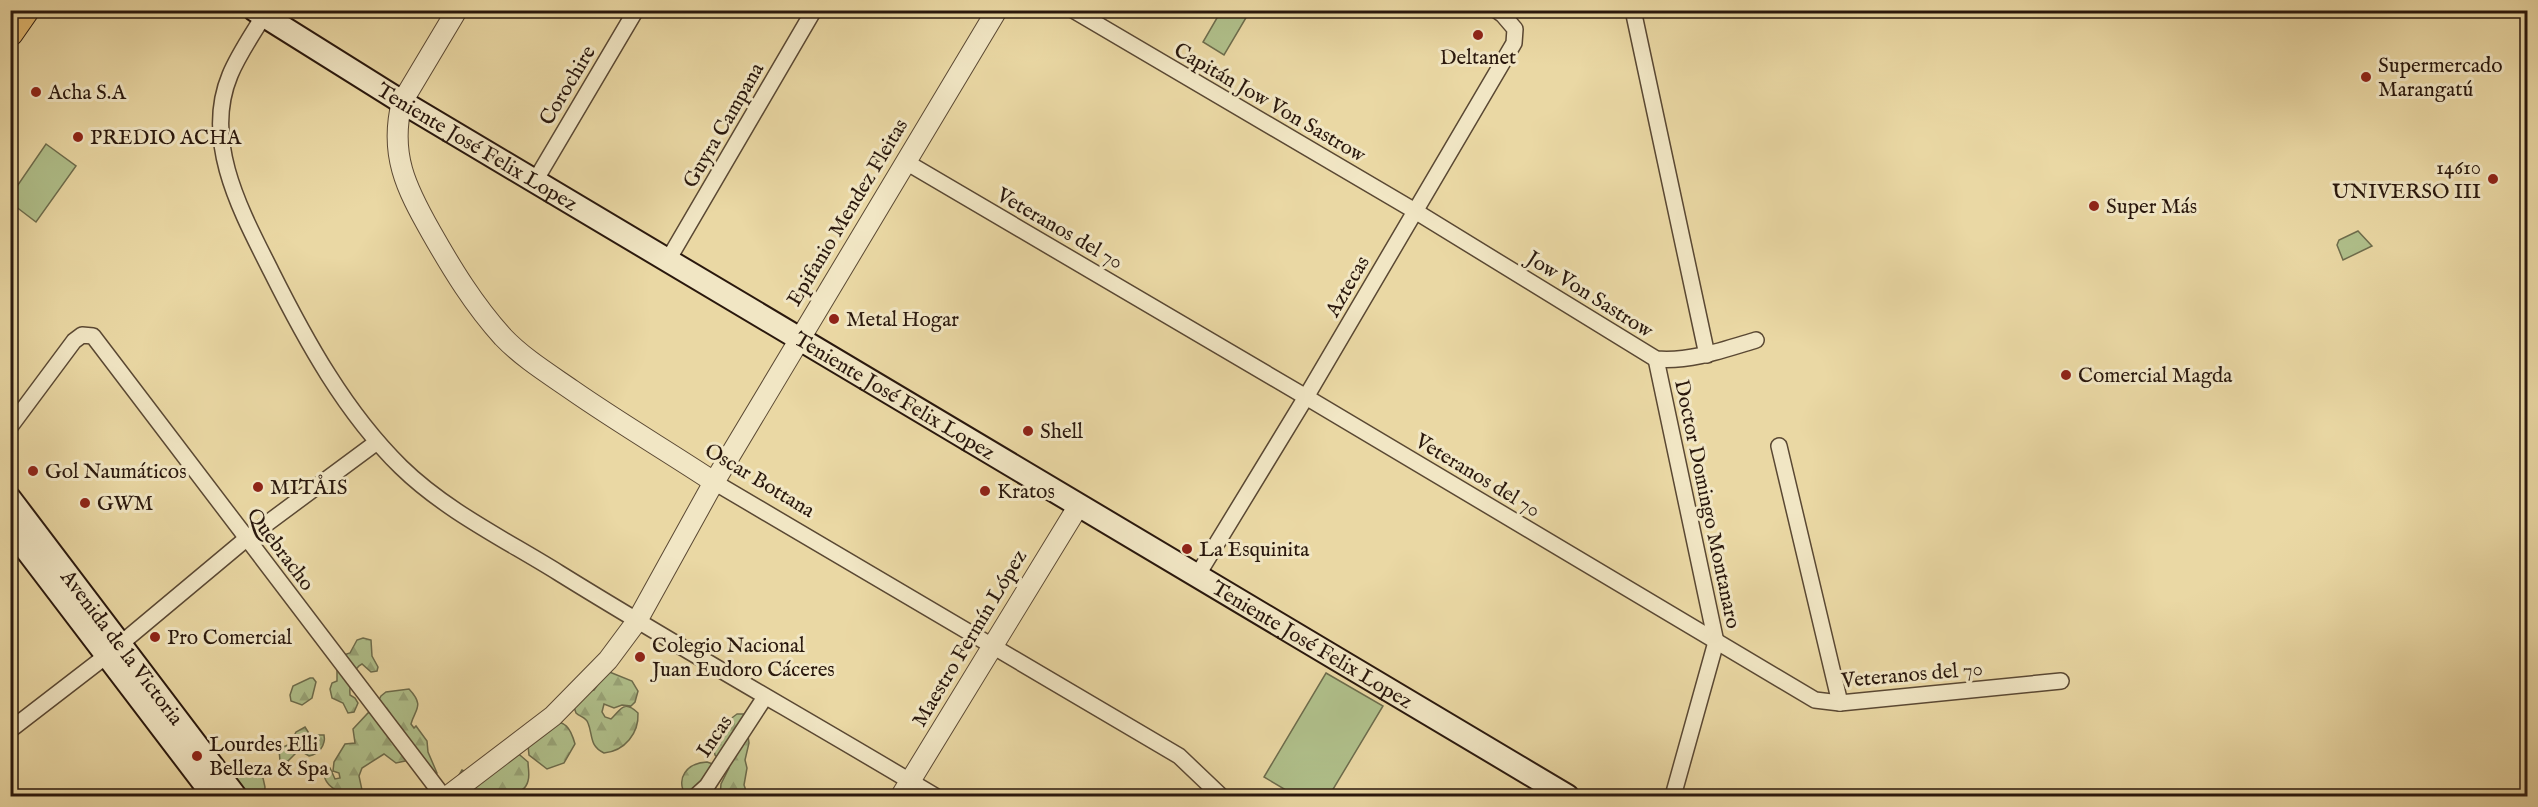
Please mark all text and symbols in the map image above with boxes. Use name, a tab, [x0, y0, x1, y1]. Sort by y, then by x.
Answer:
marker: Deltanet	[1471, 28, 1485, 42]
street label: Capitán Jow Von Sastrow	[1168, 37, 1371, 170]
street label: Corochire	[534, 41, 603, 131]
place label: Deltanet	[1440, 45, 1516, 72]
place label: Supermercado Marangatú	[2378, 53, 2503, 104]
street label: Guyra Campana	[678, 57, 772, 193]
marker: Supermercado Marangatú	[2359, 70, 2373, 84]
street label: Teniente José Felix Lopez	[371, 77, 582, 219]
place label: Acha S.A	[47, 80, 127, 107]
marker: Acha S.A	[29, 85, 43, 99]
street label: Epifanio Mendez Fleitas	[782, 114, 915, 312]
place label: PREDIO ACHA	[90, 125, 242, 152]
marker: PREDIO ACHA	[71, 130, 85, 144]
place label: 14610 UNIVERSO III	[2332, 155, 2481, 206]
marker: 14610 UNIVERSO III	[2486, 172, 2500, 186]
street label: Veteranos del 70	[990, 182, 1127, 276]
place label: Super Más	[2106, 194, 2197, 221]
marker: Super Más	[2087, 199, 2101, 213]
street label: Jow Von Sastrow	[1519, 245, 1659, 346]
street label: Aztecas	[1320, 251, 1377, 323]
place label: Metal Hogar	[846, 307, 959, 334]
marker: Metal Hogar	[827, 312, 841, 326]
street label: Teniente José Felix Lopez	[789, 327, 1000, 467]
place label: Comercial Magda	[2078, 363, 2233, 390]
marker: Comercial Magda	[2059, 368, 2073, 382]
street label: Doctor Domingo Montanaro	[1667, 377, 1746, 631]
place label: Shell	[1040, 419, 1083, 446]
marker: Shell	[1021, 424, 1035, 438]
street label: Veteranos del 70	[1409, 428, 1545, 524]
street label: Oscar Bottana	[699, 438, 820, 525]
place label: Gol Naumáticos	[45, 459, 187, 486]
marker: Gol Naumáticos	[26, 464, 40, 478]
place label: MITÅIS	[270, 474, 348, 502]
place label: Kratos	[997, 479, 1055, 506]
marker: MITÅIS	[251, 480, 265, 494]
marker: Kratos	[978, 484, 992, 498]
place label: GWM	[97, 491, 154, 518]
marker: GWM	[78, 496, 92, 510]
street label: Quebracho	[240, 503, 320, 597]
place label: La Esquinita	[1199, 537, 1310, 564]
marker: La Esquinita	[1180, 542, 1194, 556]
street label: Maestro Fermín López	[907, 545, 1034, 732]
street label: Avenida de la Victoria	[53, 564, 189, 732]
street label: Teniente José Felix Lopez	[1206, 575, 1417, 716]
place label: Pro Comercial	[167, 625, 292, 652]
marker: Pro Comercial	[148, 630, 162, 644]
place label: Colegio Nacional Juan Eudoro Cáceres	[650, 633, 835, 684]
marker: Colegio Nacional Juan Eudoro Cáceres	[633, 650, 647, 664]
street label: Veteranos del 70	[1839, 656, 1984, 695]
street label: Incas	[691, 710, 739, 763]
place label: Lourdes Elli Belleza & Spa	[209, 732, 329, 783]
marker: Lourdes Elli Belleza & Spa	[190, 749, 204, 763]

